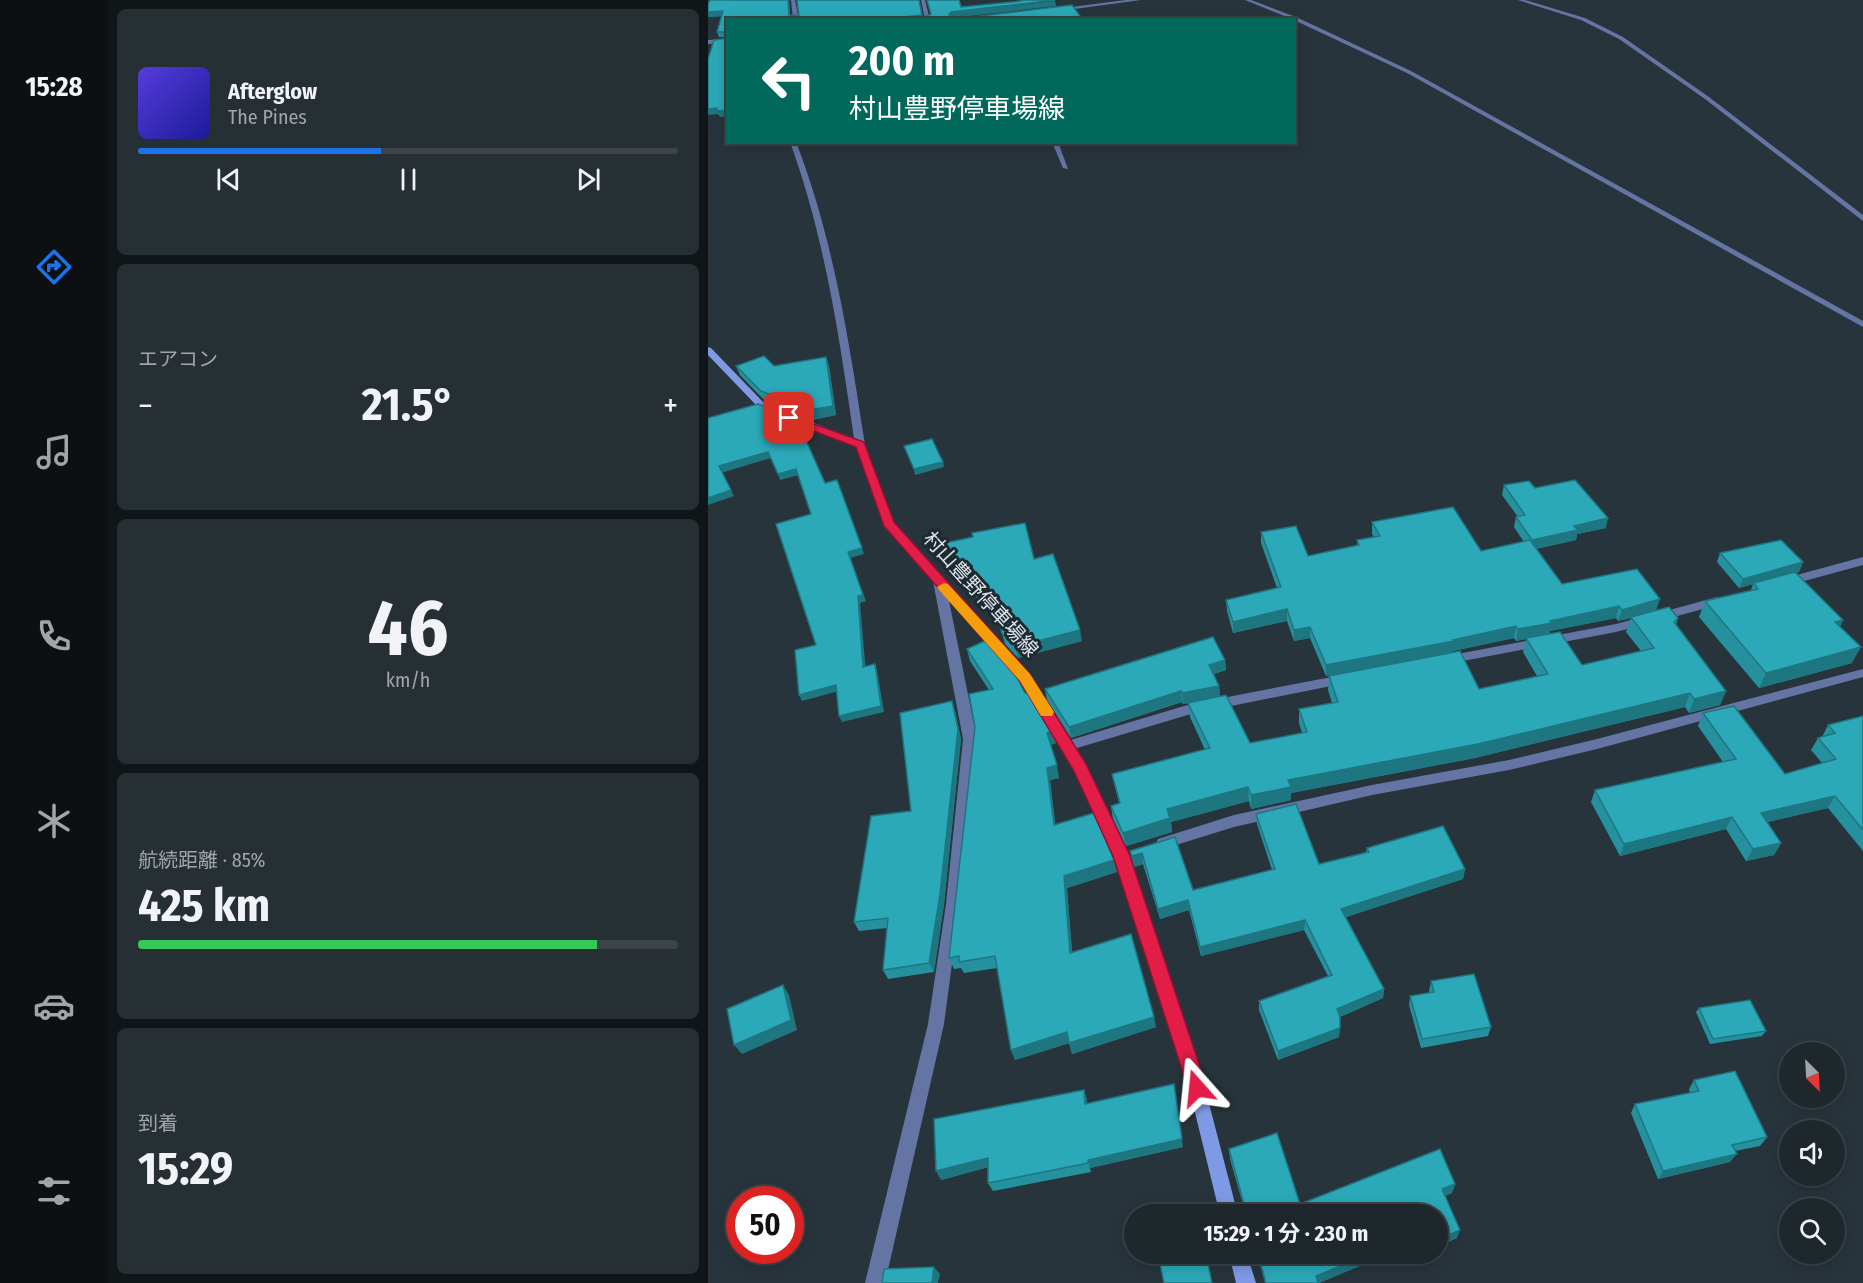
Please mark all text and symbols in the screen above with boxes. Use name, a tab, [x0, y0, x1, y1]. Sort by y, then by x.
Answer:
text: 200 m	[849, 36, 955, 86]
icon: left	[750, 42, 828, 120]
text: 15:28	[25, 71, 83, 103]
text: Afterglow	[228, 78, 317, 105]
text: 村山豊野停車場線	[849, 93, 1065, 125]
text: The Pines	[228, 105, 307, 129]
icon: previous	[212, 163, 245, 196]
icon: pause	[392, 163, 425, 196]
icon: next	[572, 163, 605, 196]
icon: directions	[33, 246, 75, 288]
text: エアコン	[138, 347, 218, 371]
text: 21.5°	[362, 378, 454, 432]
text: −	[138, 386, 153, 426]
text: +	[663, 386, 678, 426]
pin	[763, 392, 814, 443]
icon: arrive	[772, 401, 805, 434]
icon: music	[33, 431, 75, 473]
street label: 村山豊野停車場線	[919, 527, 1043, 661]
text: 46	[368, 582, 448, 676]
icon: phone	[33, 615, 75, 657]
text: km/h	[386, 668, 430, 692]
icon: climate	[33, 800, 75, 842]
text: 航続距離 · 85%	[138, 848, 265, 872]
text: 425 km	[138, 879, 270, 933]
icon: car	[33, 985, 75, 1027]
north arrow	[1779, 1042, 1845, 1108]
map controls	[1779, 1042, 1845, 1264]
position arrow	[1165, 1056, 1229, 1120]
text: 到着	[138, 1111, 178, 1135]
button: sound	[1779, 1120, 1845, 1186]
text: 15:29	[138, 1142, 233, 1196]
icon: filters	[33, 1170, 75, 1212]
speed limit sign: 50	[726, 1186, 804, 1264]
button: search	[1779, 1198, 1845, 1264]
text: 15:29 · 1 分 · 230 m	[1204, 1220, 1368, 1247]

